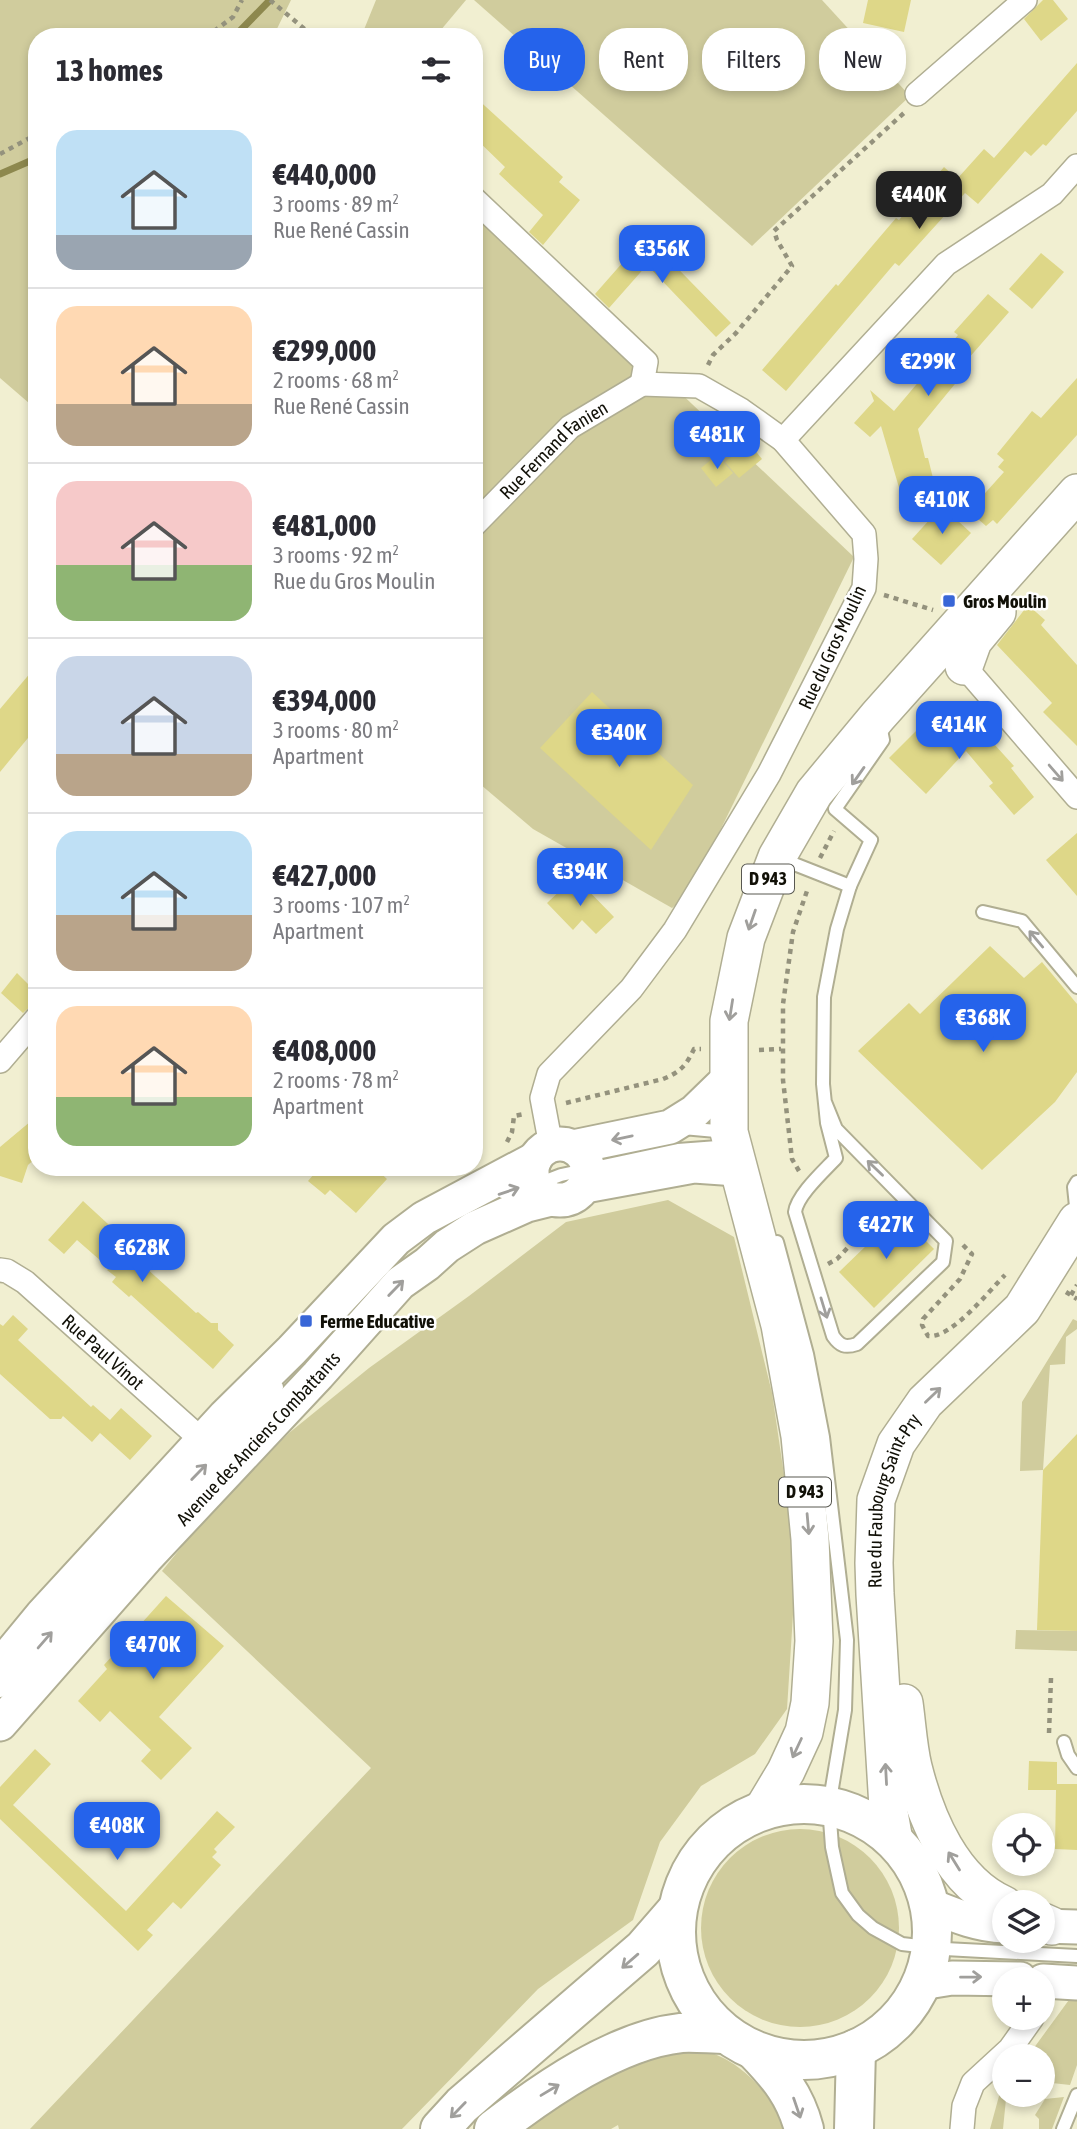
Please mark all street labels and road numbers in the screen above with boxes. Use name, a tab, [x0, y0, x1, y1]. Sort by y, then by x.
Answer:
street label: Rue Fernand Fanien	[495, 396, 612, 503]
street label: Rue du Gros Moulin	[794, 582, 870, 712]
road number: D 943	[742, 864, 794, 894]
street label: Rue Paul Vinot	[58, 1310, 149, 1394]
street label: Avenue des Anciens Combattants	[172, 1347, 345, 1530]
street label: Rue du Faubourg Saint-Pry	[863, 1409, 925, 1589]
road number: D 943	[779, 1478, 831, 1506]

